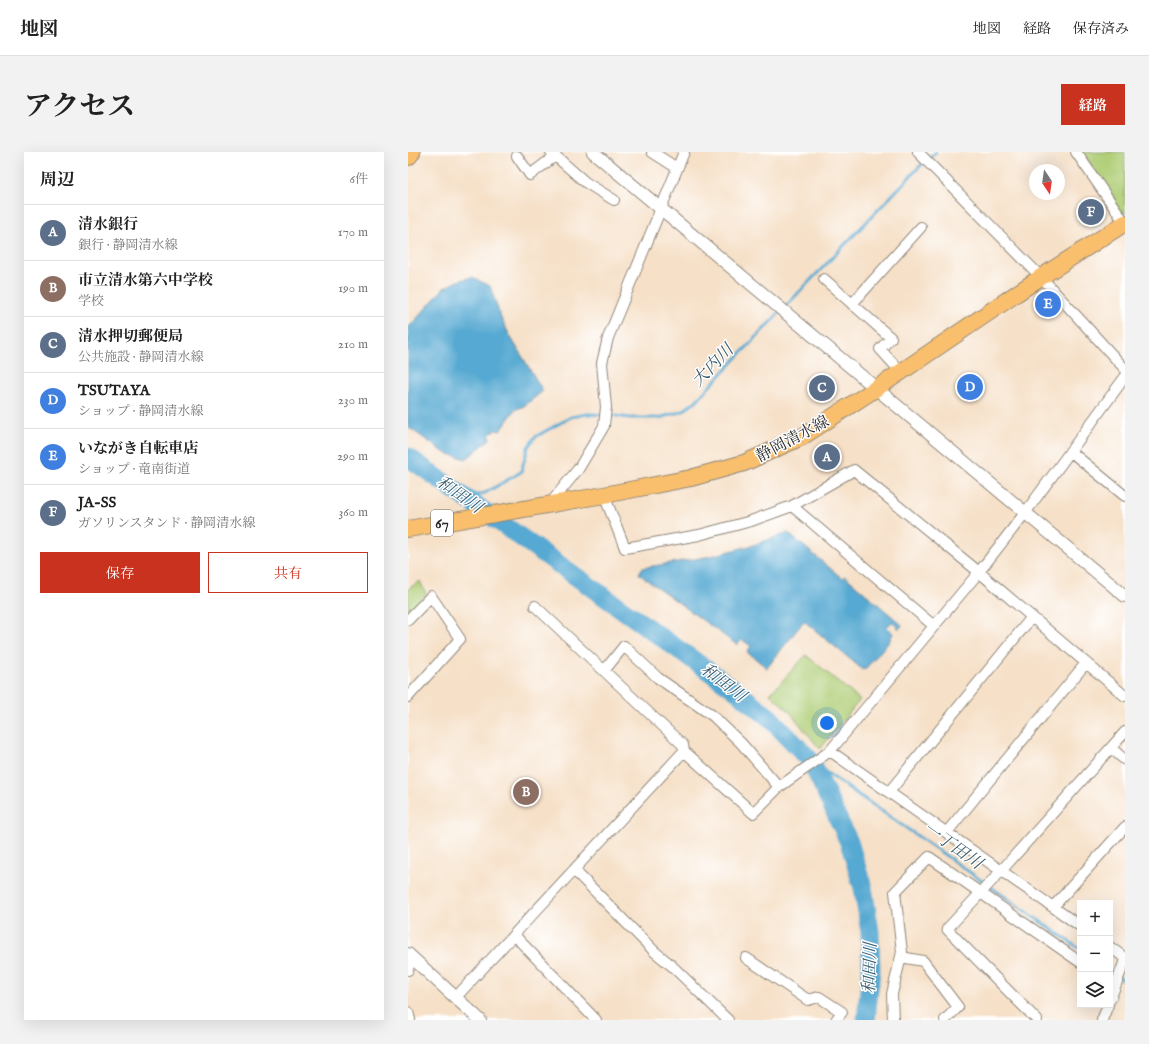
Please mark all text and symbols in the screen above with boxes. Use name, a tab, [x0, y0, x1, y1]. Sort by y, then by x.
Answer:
text: 地図	[20, 18, 58, 42]
text: 地図	[973, 20, 1001, 38]
text: 経路	[1023, 20, 1051, 38]
text: 保存済み	[1073, 20, 1129, 38]
button: 経路	[1061, 84, 1125, 125]
text: アクセス	[24, 90, 135, 125]
north arrow	[1029, 164, 1065, 200]
text: 周辺	[40, 170, 74, 191]
text: 6件	[350, 171, 368, 188]
pin: F	[1078, 197, 1104, 227]
text: 清水銀行	[78, 215, 138, 234]
text: A	[49, 224, 57, 241]
text: 170 m	[338, 224, 368, 241]
text: 銀行 · 静岡清水線	[78, 237, 178, 254]
text: 市立清水第六中学校	[78, 271, 213, 290]
text: B	[49, 280, 57, 297]
text: 190 m	[338, 280, 368, 297]
pin: E	[1035, 289, 1061, 319]
text: 学校	[78, 293, 104, 310]
text: 清水押切郵便局	[78, 327, 183, 346]
text: C	[48, 336, 58, 353]
text: 210 m	[338, 336, 368, 353]
water label: 大内川	[688, 339, 740, 392]
text: 公共施設 · 静岡清水線	[78, 349, 204, 366]
pin: D	[957, 372, 983, 402]
pin: C	[809, 373, 835, 403]
text: TSUTAYA	[78, 381, 150, 400]
text: D	[48, 392, 58, 409]
text: 230 m	[338, 392, 368, 409]
text: ショップ · 静岡清水線	[78, 403, 203, 420]
street label: 静岡清水線	[753, 412, 833, 467]
text: いながき自転車店	[78, 439, 198, 458]
pin: A	[814, 442, 840, 472]
text: E	[48, 448, 58, 465]
text: 290 m	[337, 448, 368, 465]
text: ショップ · 竜南街道	[78, 461, 190, 478]
water label: 和田川	[432, 472, 488, 520]
text: JA-SS	[78, 493, 116, 512]
text: F	[49, 504, 57, 521]
text: 360 m	[338, 504, 368, 521]
road number: 67	[431, 510, 453, 536]
text: ガソリンスタンド · 静岡清水線	[78, 515, 255, 532]
button: 保存	[40, 552, 200, 593]
button: 共有	[208, 552, 368, 593]
water label: 和田川	[696, 659, 751, 708]
your location	[817, 713, 837, 733]
pin: B	[513, 777, 539, 807]
water label: 一丁田川	[918, 818, 988, 875]
map controls	[1077, 900, 1113, 1008]
button: +	[1077, 900, 1113, 936]
button: −	[1077, 936, 1113, 972]
water label: 和田川	[859, 940, 882, 994]
button: layers	[1077, 972, 1113, 1008]

